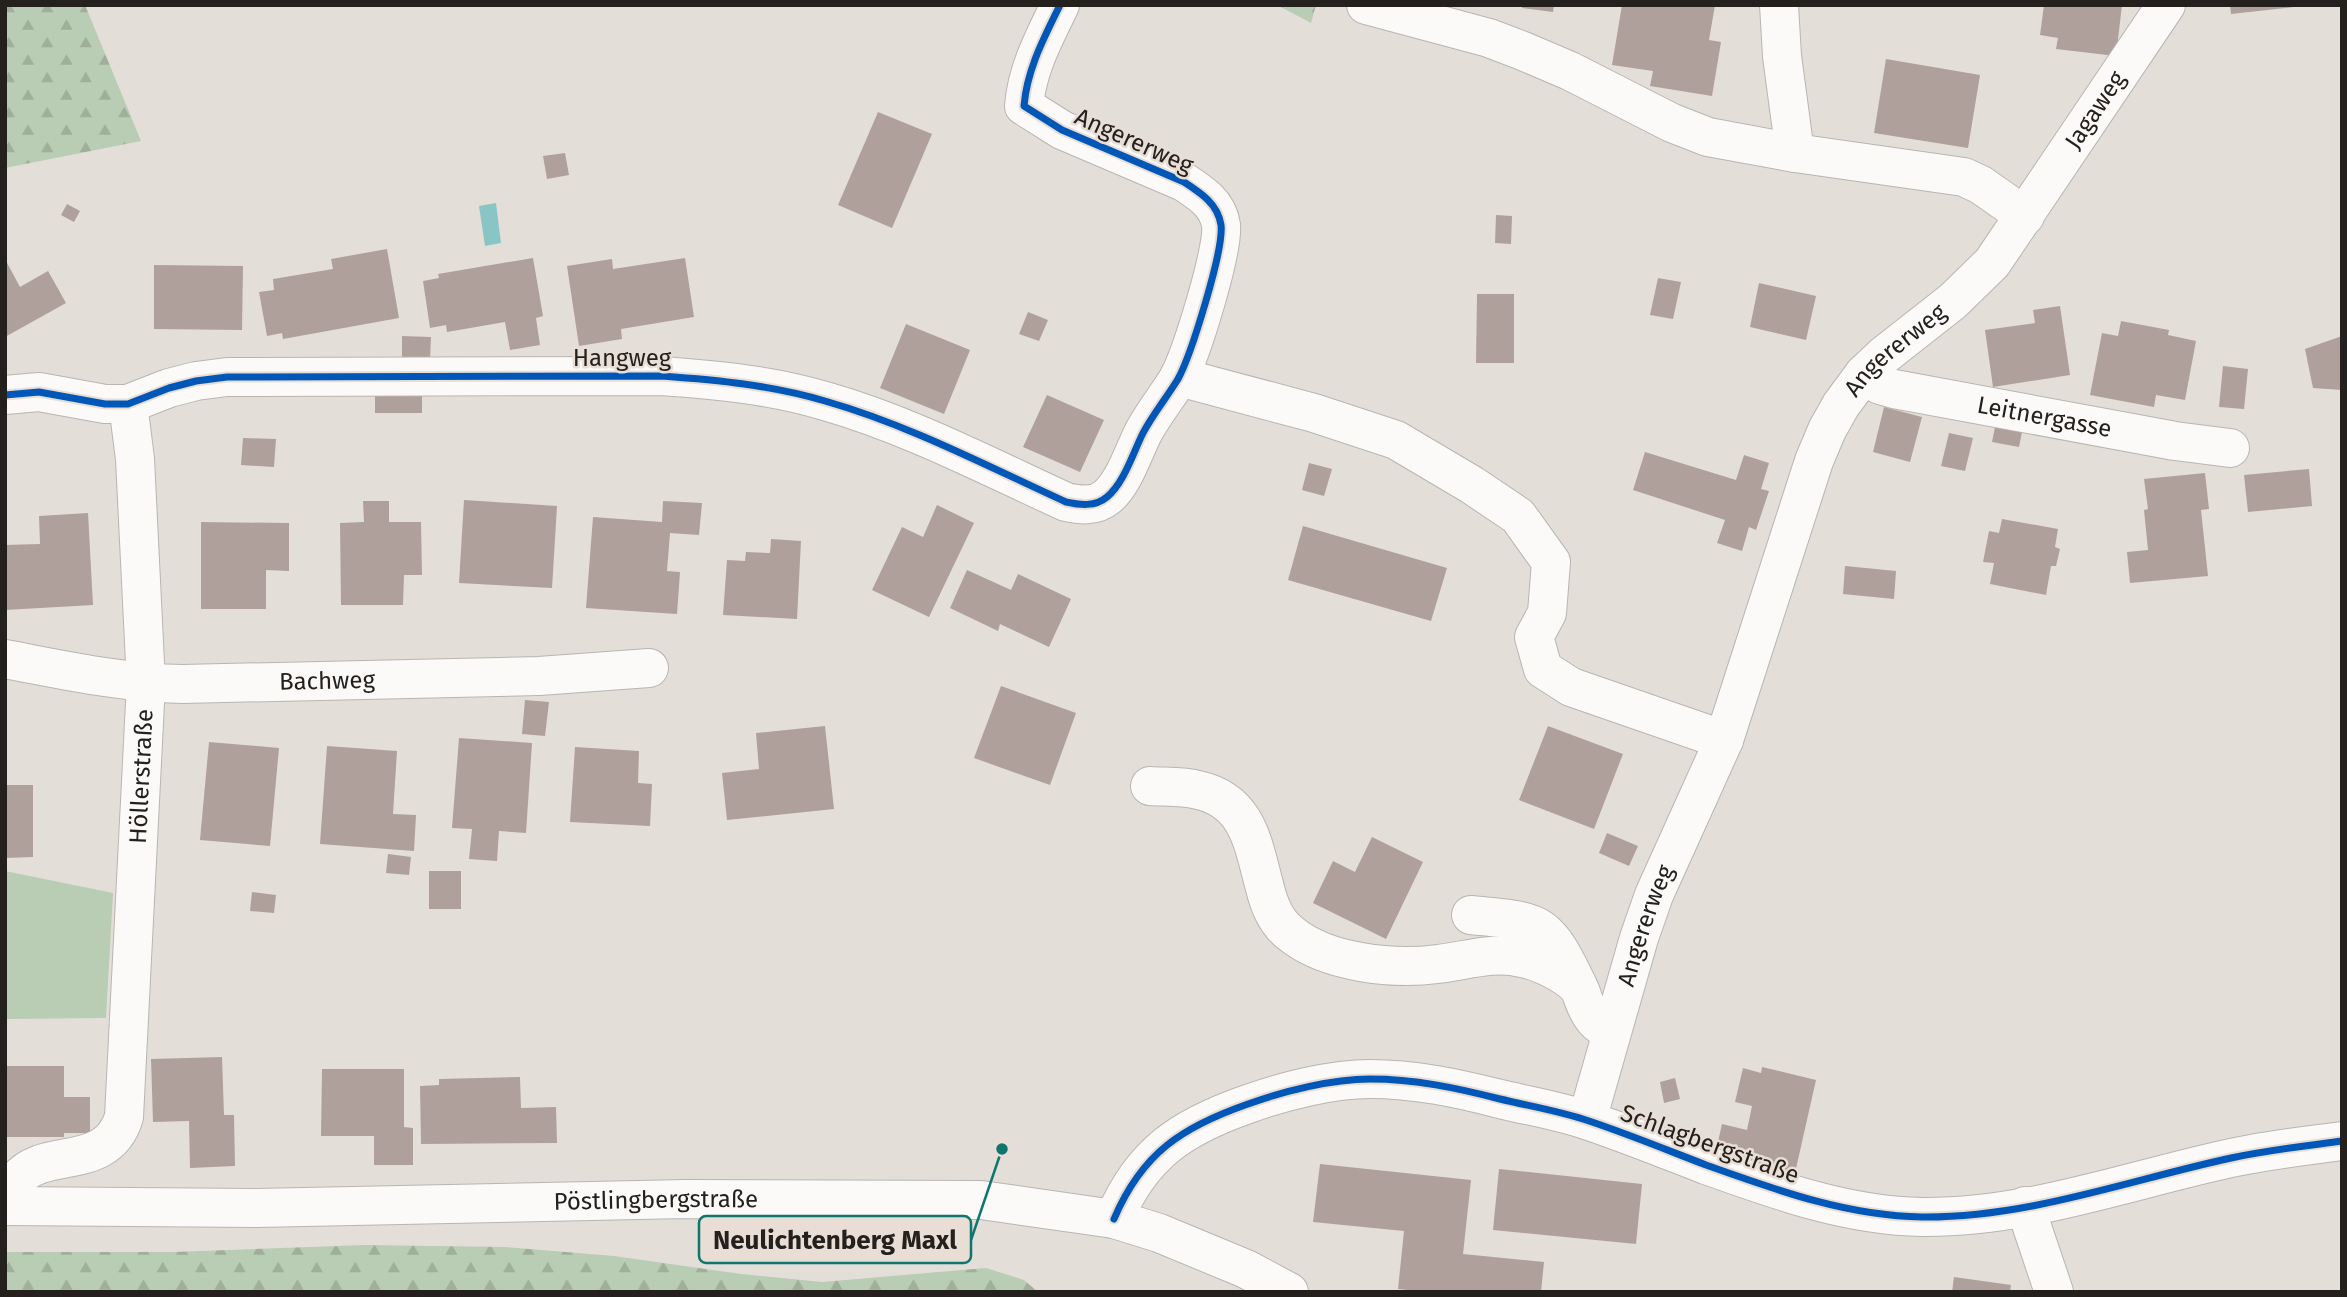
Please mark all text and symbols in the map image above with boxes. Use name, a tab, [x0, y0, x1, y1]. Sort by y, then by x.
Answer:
street label: Jagaweg	[2059, 65, 2132, 154]
street label: Angererweg	[1070, 102, 1198, 180]
street label: Angererweg	[1838, 298, 1952, 402]
street label: Hangweg	[573, 344, 672, 372]
street label: Leitnergasse	[1975, 391, 2114, 443]
street label: Bachweg	[279, 666, 376, 696]
street label: Höllerstraße	[124, 708, 159, 845]
street label: Angererweg	[1612, 860, 1680, 990]
street label: Schlagbergstraße	[1617, 1099, 1803, 1189]
street label: Pöstlingbergstraße	[553, 1185, 758, 1216]
callout: Neulichtenberg Maxl	[699, 1216, 971, 1263]
text: Neulichtenberg Maxl	[713, 1225, 957, 1256]

